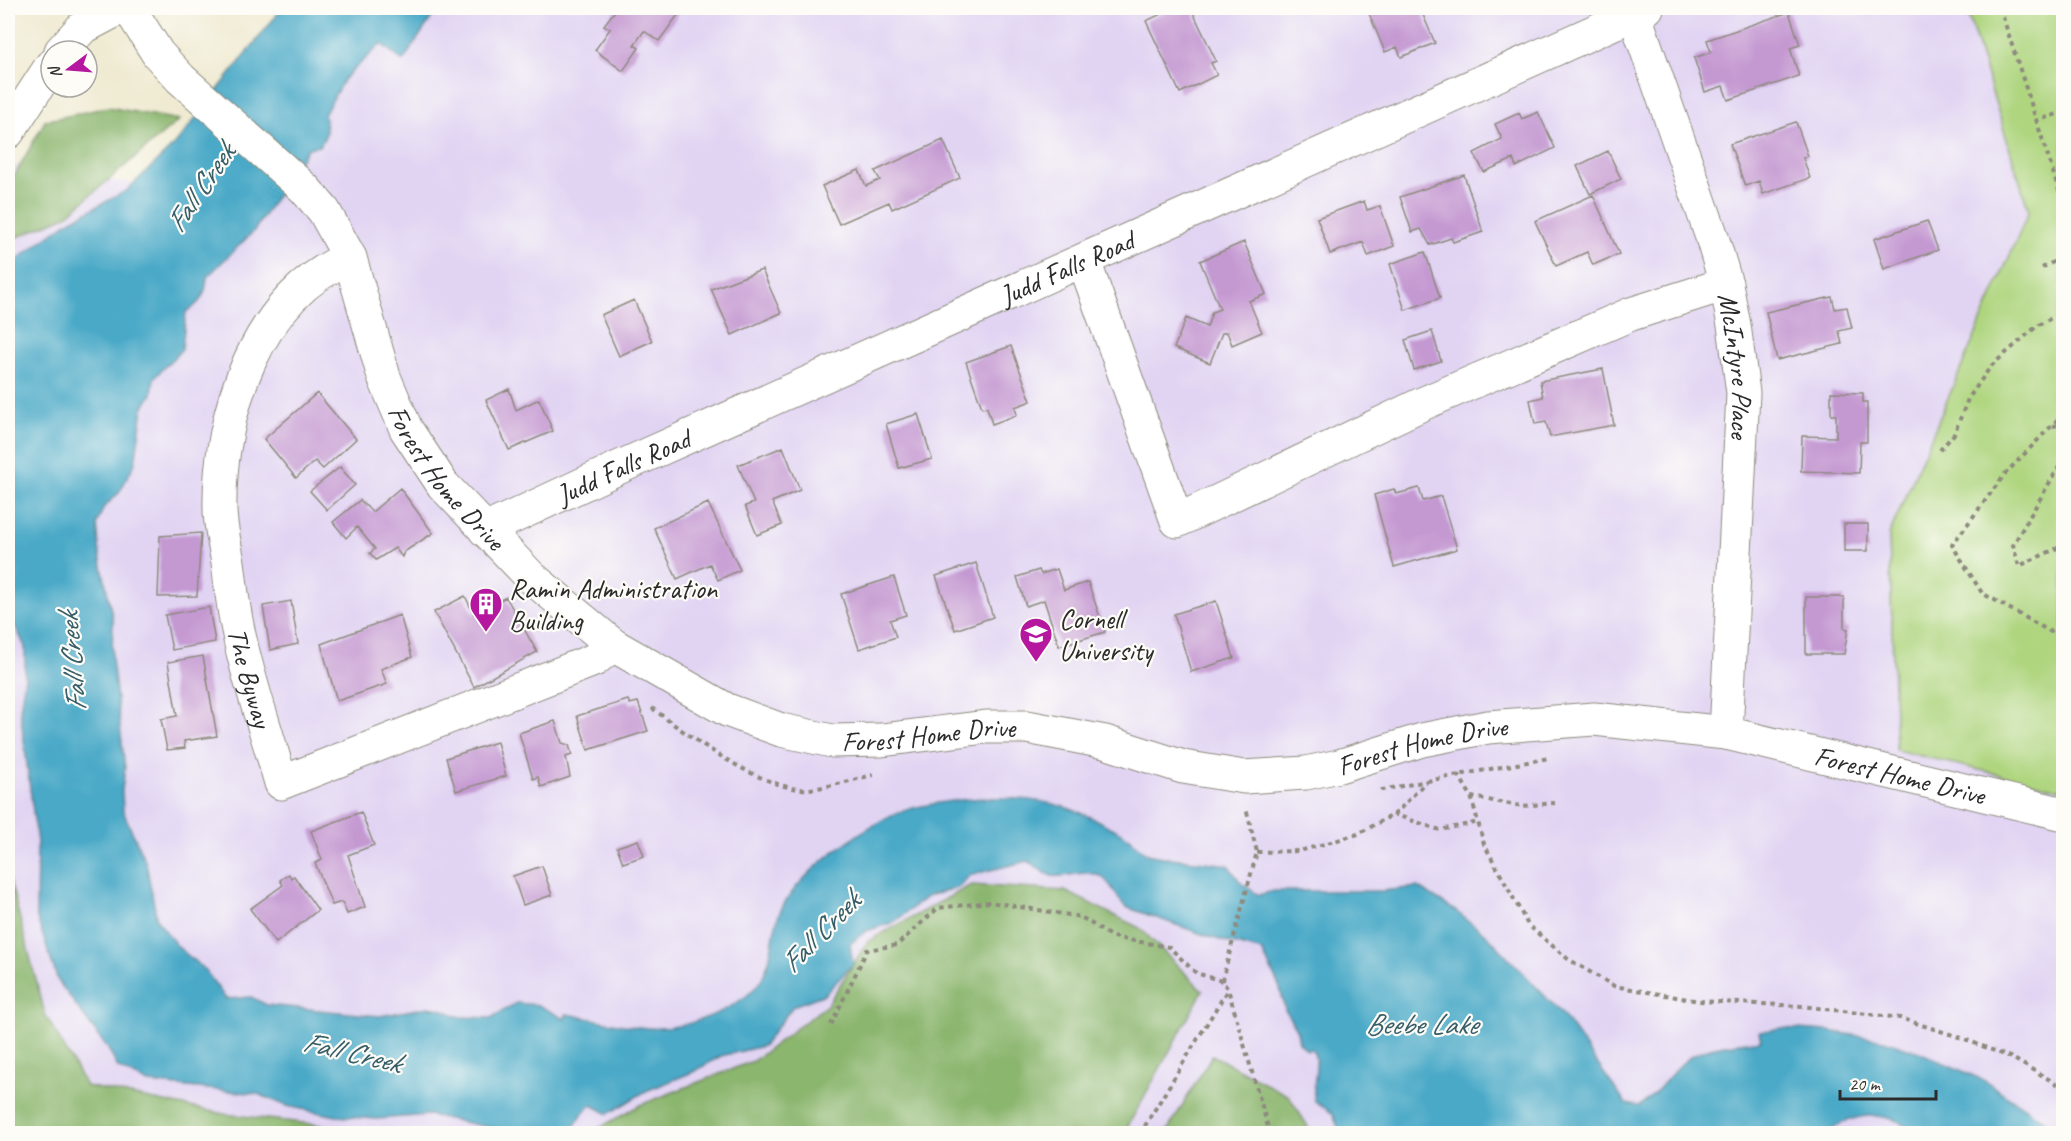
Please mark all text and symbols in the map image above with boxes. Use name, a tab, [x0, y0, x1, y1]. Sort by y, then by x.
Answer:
north arrow	[39, 39, 99, 99]
text: N	[44, 62, 67, 80]
water label: Fall Creek	[157, 132, 246, 240]
street label: Judd Falls Road	[992, 221, 1143, 314]
street label: McIntyre Place	[1710, 290, 1760, 441]
street label: Forest Home Drive	[380, 400, 514, 559]
street label: Judd Falls Road	[549, 419, 699, 513]
place label: Ramin Administration Building	[509, 571, 719, 638]
building icon: Ramin Administration Building	[468, 586, 504, 633]
place label: Cornell University	[1059, 601, 1155, 668]
water label: Fall Creek	[48, 606, 95, 713]
school or university icon: Cornell University	[1018, 616, 1054, 663]
street label: The Byway	[220, 625, 281, 734]
street label: Forest Home Drive	[1333, 708, 1510, 783]
street label: Forest Home Drive	[842, 710, 1017, 759]
street label: Forest Home Drive	[1811, 738, 1990, 813]
water label: Fall Creek	[772, 880, 872, 981]
water label: Beebe Lake	[1365, 1005, 1481, 1043]
water label: Fall Creek	[300, 1022, 409, 1083]
scale bar	[1840, 1063, 1936, 1101]
text: 20 m	[1849, 1073, 1882, 1095]

